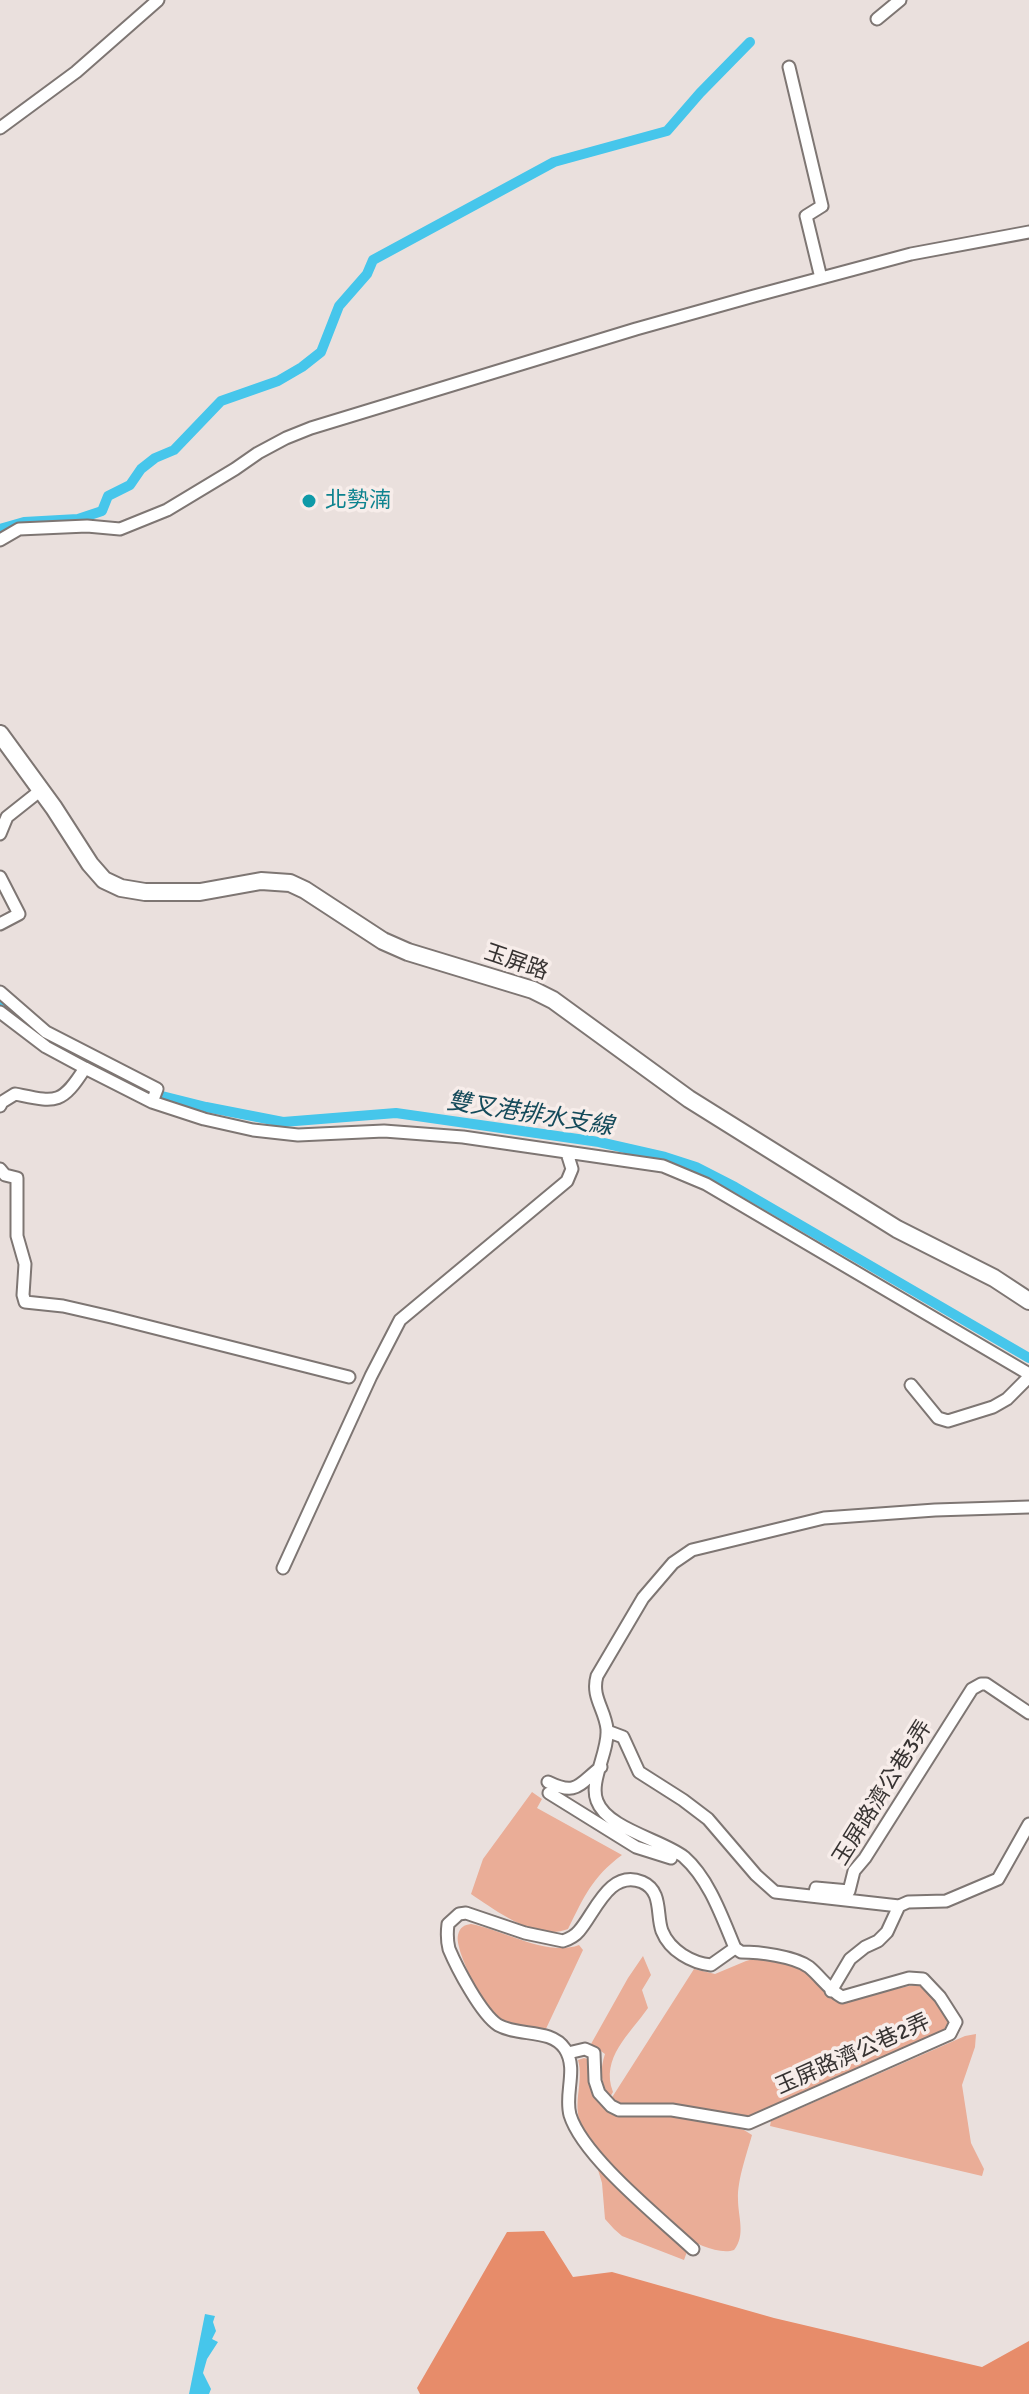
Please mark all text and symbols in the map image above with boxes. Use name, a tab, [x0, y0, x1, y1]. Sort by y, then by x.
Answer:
place label: 北勢湳	[325, 488, 391, 514]
marker: 北勢湳	[300, 492, 318, 510]
street label: 玉屏路	[481, 940, 551, 986]
water label: 雙叉港排水支線	[445, 1088, 615, 1142]
street label: 玉屏路濟公巷3弄	[828, 1716, 938, 1870]
street label: 玉屏路濟公巷2弄	[772, 2009, 934, 2101]

